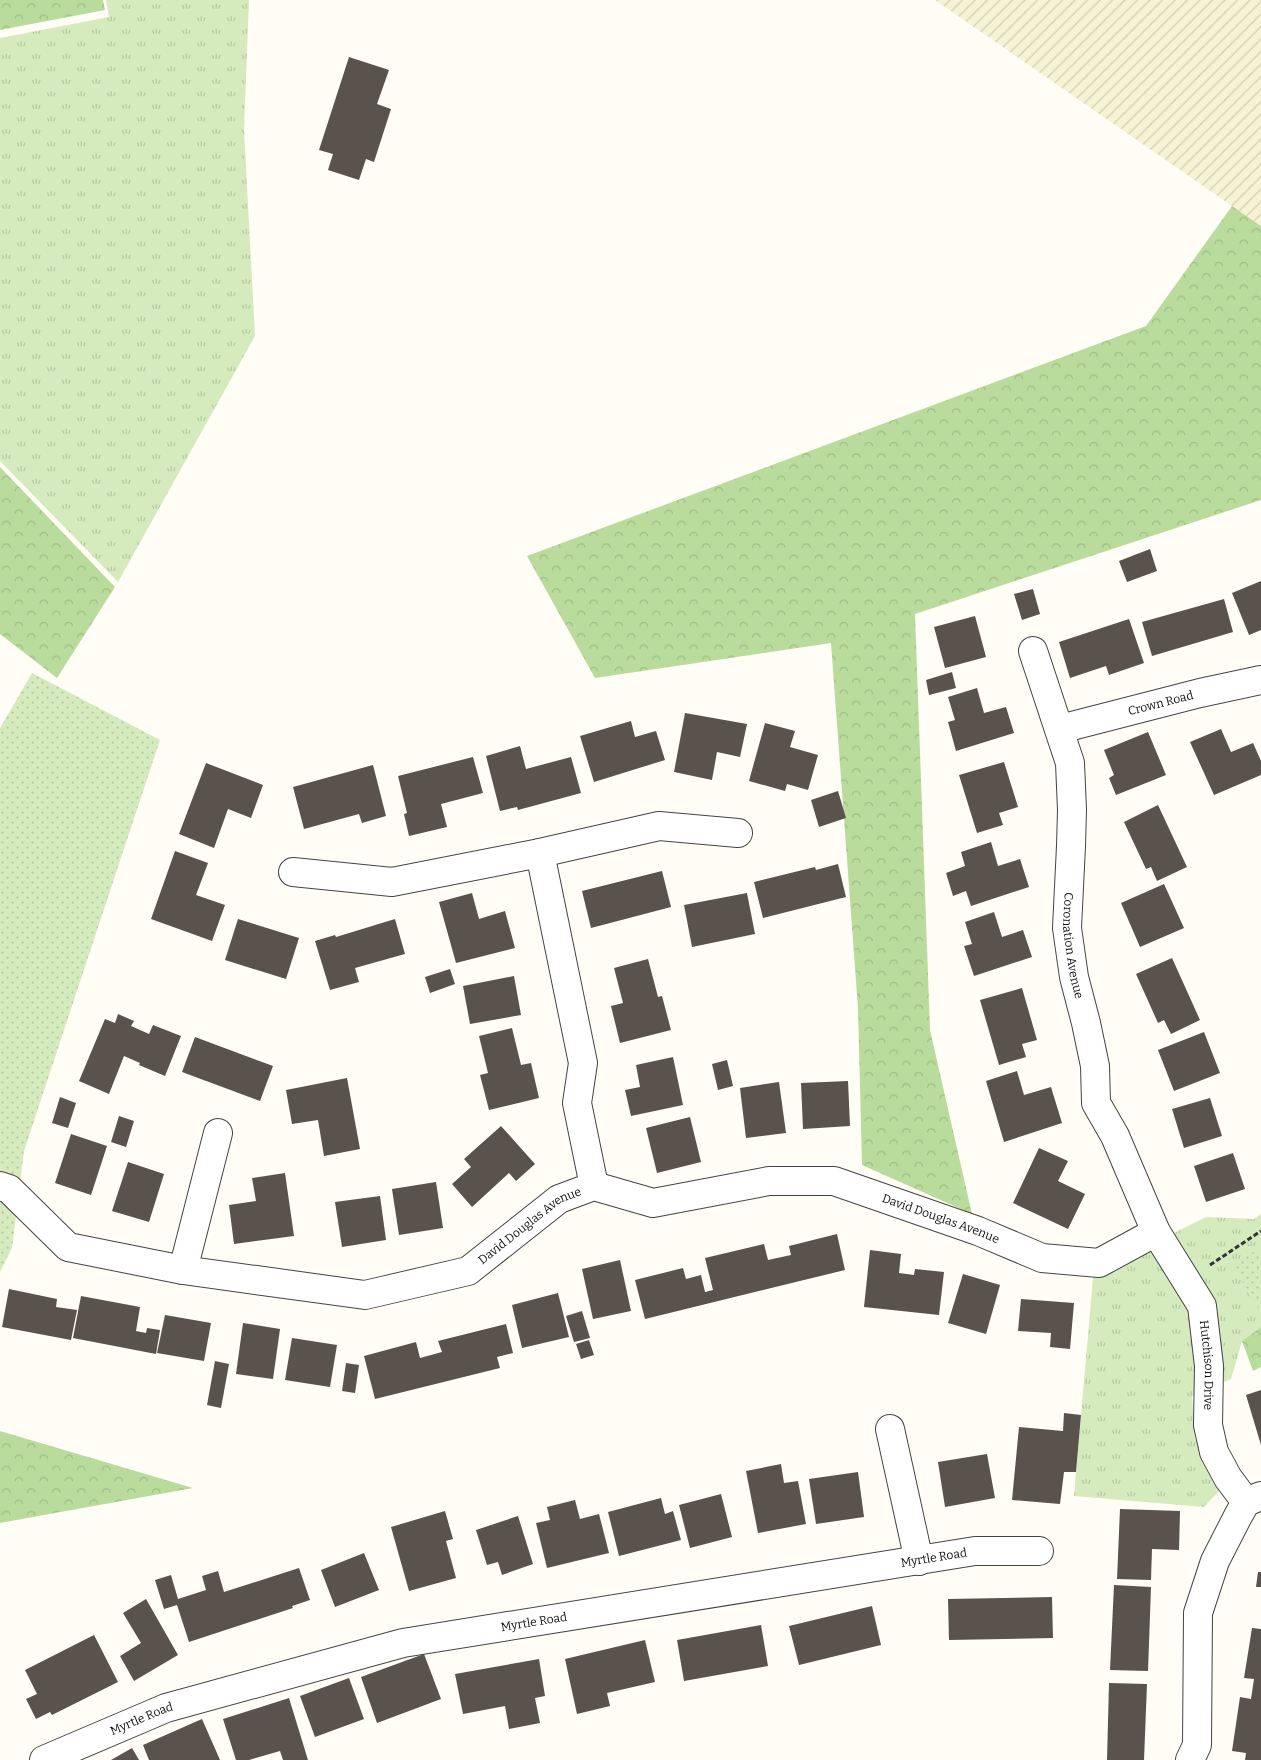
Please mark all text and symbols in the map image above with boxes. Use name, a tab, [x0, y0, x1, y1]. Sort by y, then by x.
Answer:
street label: Crown Road	[1127, 688, 1195, 718]
street label: Coronation Avenue	[1060, 892, 1086, 1000]
street label: David Douglas Avenue	[476, 1184, 583, 1267]
street label: David Douglas Avenue	[880, 1191, 1002, 1246]
street label: Hutchison Drive	[1197, 1319, 1216, 1410]
street label: Myrtle Road	[900, 1545, 968, 1570]
street label: Myrtle Road	[500, 1610, 568, 1634]
street label: Myrtle Road	[108, 1699, 174, 1738]

